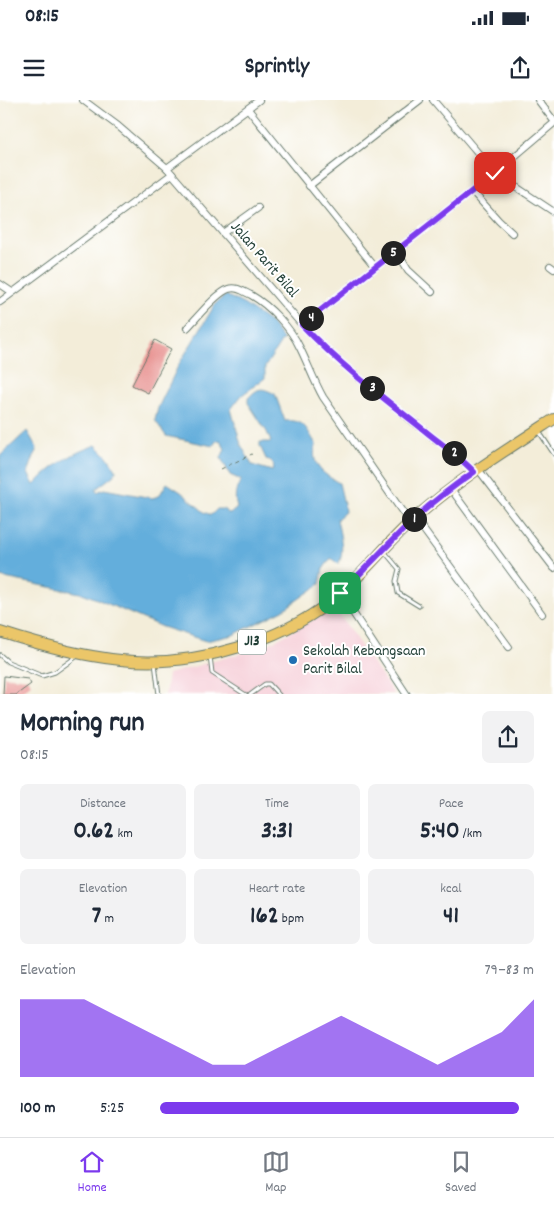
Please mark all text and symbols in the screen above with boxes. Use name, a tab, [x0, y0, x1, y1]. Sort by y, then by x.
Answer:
text: 08:15	[25, 4, 59, 31]
text: Sprintly	[245, 52, 309, 83]
icon: menu	[20, 54, 48, 82]
icon: share	[506, 54, 534, 82]
pin	[474, 152, 516, 194]
icon: check	[481, 159, 509, 187]
street label: Jalan Parit Bilal	[224, 217, 304, 303]
pin: 5	[380, 240, 406, 266]
text: 5	[390, 243, 397, 263]
pin: 4	[298, 306, 324, 330]
text: 4	[309, 308, 314, 328]
pin: 3	[360, 376, 384, 400]
text: 3	[369, 378, 376, 398]
pin: 2	[442, 440, 466, 466]
text: 2	[451, 443, 458, 463]
pin: 1	[402, 506, 426, 532]
text: 1	[413, 509, 416, 529]
pin	[319, 572, 361, 614]
icon: arrive	[326, 579, 354, 607]
road number: J13	[238, 630, 266, 654]
place label: Sekolah Kebangsaan Parit Bilal	[303, 640, 425, 681]
marker: Sekolah Kebangsaan Parit Bilal	[287, 654, 299, 666]
text: Morning run	[20, 705, 144, 745]
button: share	[482, 711, 534, 763]
text: 08:15	[20, 744, 49, 767]
text: Distance	[80, 794, 126, 814]
text: Time	[265, 794, 289, 814]
text: Pace	[439, 794, 463, 814]
text: 0.62	[73, 814, 114, 850]
text: 3:31	[261, 814, 293, 850]
text: 5:40	[420, 814, 460, 850]
text: km	[114, 824, 133, 844]
text: /km	[460, 824, 482, 844]
text: Elevation	[79, 879, 127, 899]
text: Heart rate	[249, 879, 305, 899]
text: kcal	[440, 879, 462, 899]
text: 7	[92, 899, 101, 935]
text: 162	[250, 899, 279, 935]
text: 41	[443, 899, 459, 935]
text: m	[101, 909, 114, 929]
text: bpm	[279, 909, 304, 929]
text: Elevation	[20, 959, 76, 982]
text: 79–83 m	[484, 959, 534, 982]
text: 100 m	[20, 1097, 56, 1120]
text: 5:25	[100, 1097, 124, 1120]
tab: Home	[78, 1148, 107, 1198]
tab: Map	[262, 1148, 290, 1198]
tab: Saved	[445, 1148, 476, 1198]

